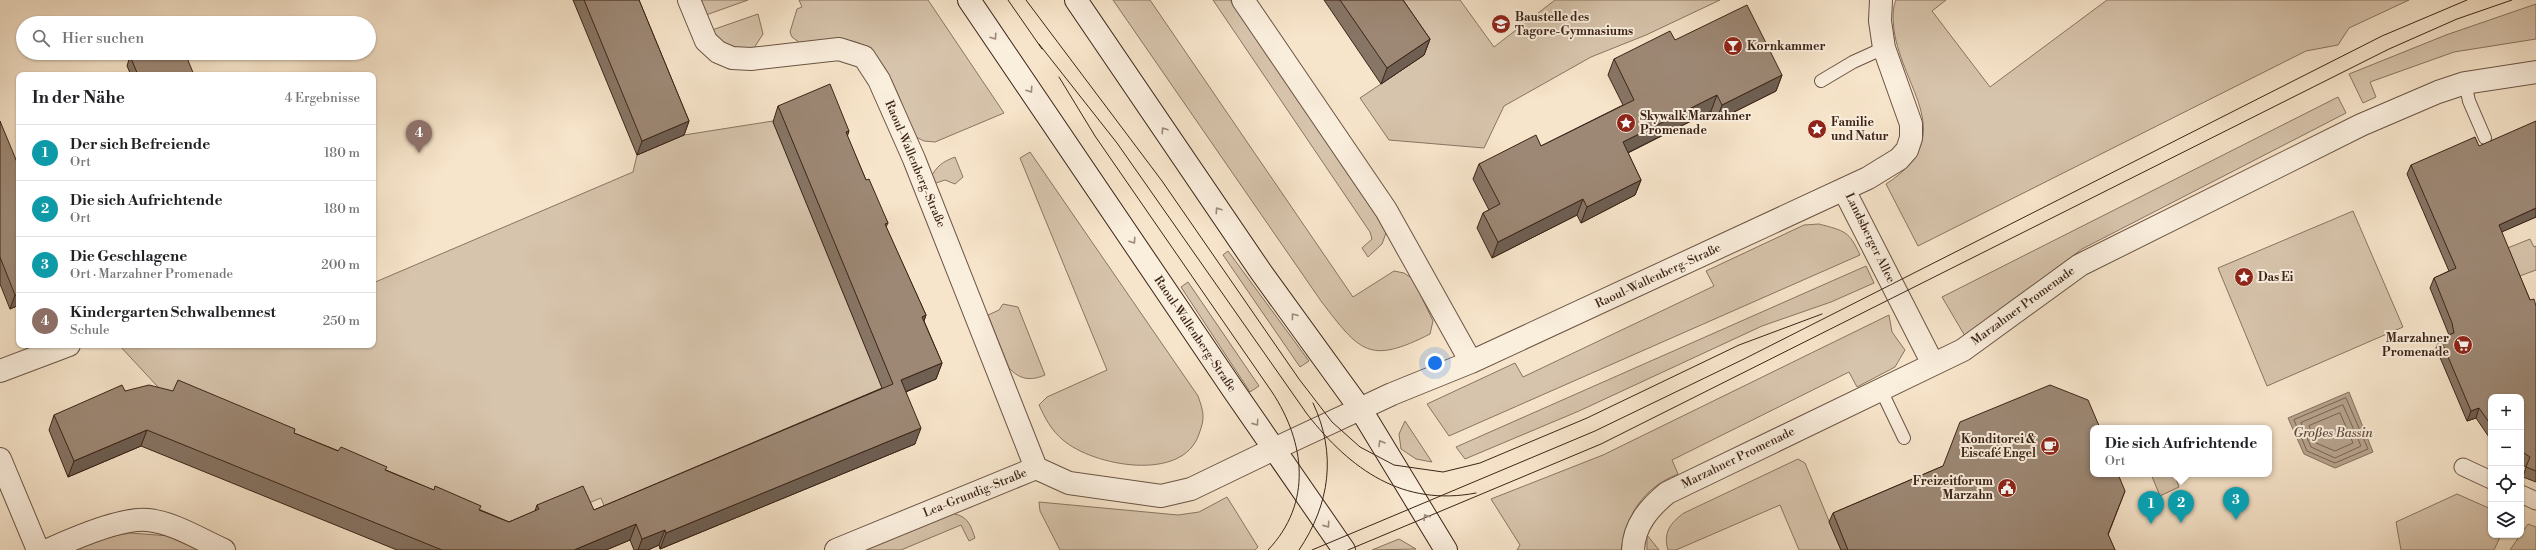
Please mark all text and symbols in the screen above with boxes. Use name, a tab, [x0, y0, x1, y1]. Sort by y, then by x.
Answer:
place label: Baustelle des Tagore-Gymnasiums	[1515, 10, 1633, 39]
school or university icon: Baustelle des Tagore-Gymnasiums	[1490, 13, 1512, 35]
search box	[16, 16, 376, 60]
icon: search	[30, 27, 52, 49]
text: Hier suchen	[62, 29, 144, 48]
one-way arrow	[989, 33, 997, 40]
bar icon: Kornkammer	[1722, 35, 1744, 57]
place label: Kornkammer	[1747, 39, 1825, 54]
one-way arrow	[1025, 85, 1032, 92]
text: In der Nähe	[32, 87, 125, 109]
text: 4 Ergebnisse	[285, 90, 360, 106]
street label: Raoul-Wallenberg-Straße	[881, 98, 949, 230]
place label: Skywalk Marzahner Promenade	[1640, 109, 1751, 138]
place icon: Skywalk Marzahner Promenade	[1615, 112, 1637, 134]
place label: Familie und Natur	[1831, 115, 1889, 144]
place icon: Familie und Natur	[1806, 118, 1828, 140]
pin: 4	[406, 120, 432, 153]
one-way arrow	[1162, 128, 1169, 135]
text: Der sich Befreiende	[70, 135, 210, 154]
text: 1	[42, 145, 48, 161]
text: 180 m	[324, 145, 360, 161]
text: Ort	[70, 154, 91, 170]
street label: Landsberger Allee	[1842, 190, 1898, 286]
text: Die sich Aufrichtende	[70, 191, 223, 210]
text: 2	[41, 201, 49, 217]
text: 180 m	[324, 201, 360, 217]
one-way arrow	[1216, 207, 1223, 214]
text: Ort	[70, 210, 91, 226]
one-way arrow	[1128, 237, 1136, 244]
street label: Raoul-Wallenberg-Straße	[1593, 240, 1723, 312]
text: Die Geschlagene	[70, 247, 187, 266]
text: 3	[41, 257, 49, 273]
text: 200 m	[321, 257, 360, 273]
street label: Marzahner Promenade	[1968, 263, 2078, 349]
text: Ort · Marzahner Promenade	[70, 266, 233, 282]
place icon: Das Ei	[2233, 266, 2255, 288]
place label: Das Ei	[2258, 270, 2293, 285]
street label: Raoul-Wallenberg-Straße	[1151, 273, 1239, 395]
text: Kindergarten Schwalbennest	[70, 303, 276, 322]
text: 4	[41, 313, 49, 329]
text: 250 m	[323, 313, 360, 329]
one-way arrow	[1291, 313, 1298, 320]
text: Schule	[70, 322, 110, 338]
place label: Marzahner Promenade	[2382, 331, 2450, 360]
supermarket icon: Marzahner Promenade	[2452, 334, 2474, 356]
your location	[1425, 353, 1445, 373]
map controls	[2488, 394, 2524, 538]
button: +	[2488, 394, 2524, 430]
one-way arrow	[1251, 419, 1258, 426]
street label: Marzahner Promenade	[1679, 424, 1797, 492]
popup	[2090, 425, 2272, 477]
water label: Großes Bassin	[2293, 425, 2374, 441]
button: −	[2488, 430, 2524, 466]
place label: Konditorei & Eiscafé Engel	[1961, 432, 2036, 461]
text: Die sich Aufrichtende	[2105, 434, 2257, 453]
cafe icon: Konditorei & Eiscafé Engel	[2039, 435, 2061, 457]
one-way arrow	[1378, 440, 1385, 447]
text: Ort	[2105, 453, 2125, 469]
street label: Lea-Grundig-Straße	[921, 465, 1029, 521]
button: locate	[2488, 466, 2524, 502]
place label: Freizeitforum Marzahn	[1913, 474, 1994, 503]
public building icon: Freizeitforum Marzahn	[1996, 477, 2018, 499]
pin: 3	[2223, 487, 2249, 520]
pin: 2	[2168, 490, 2194, 523]
pin: 1	[2138, 491, 2164, 524]
button: layers	[2488, 502, 2524, 538]
one-way arrow	[1423, 514, 1431, 521]
one-way arrow	[1322, 521, 1330, 528]

